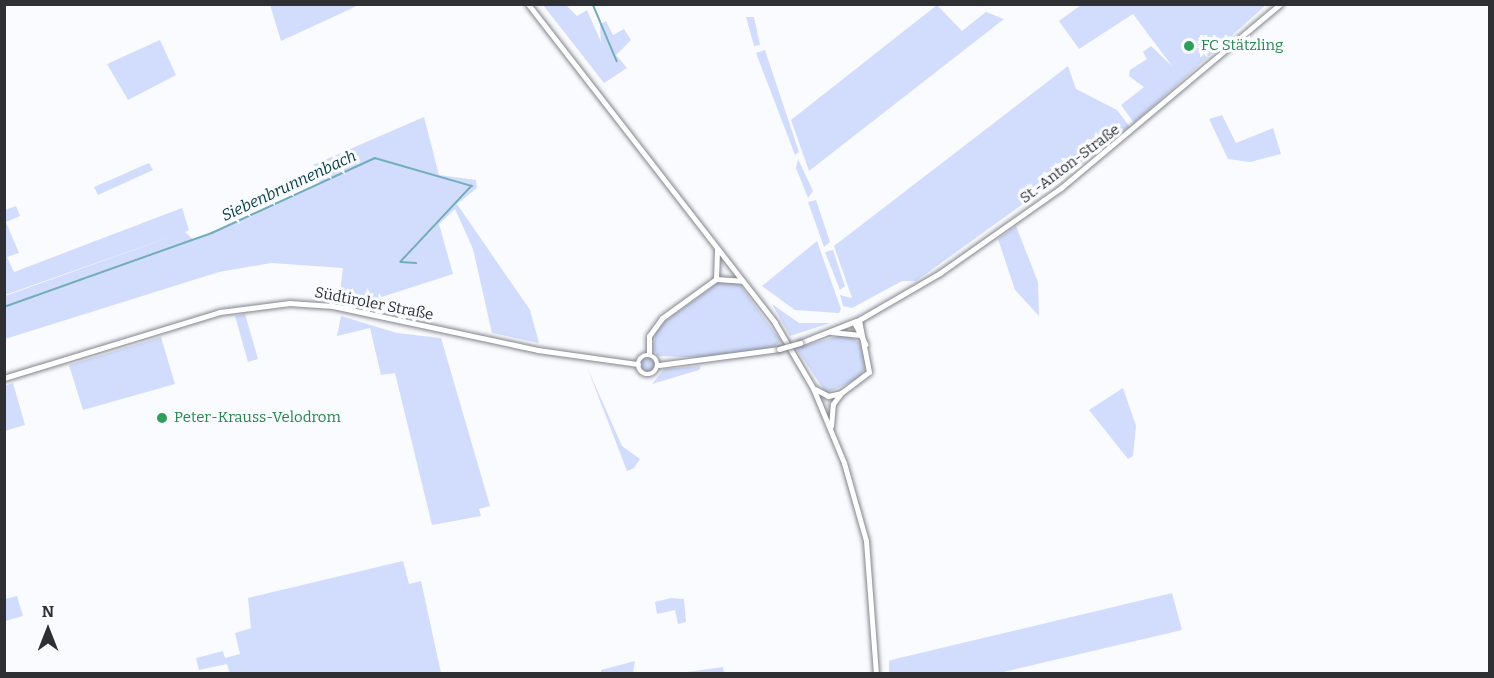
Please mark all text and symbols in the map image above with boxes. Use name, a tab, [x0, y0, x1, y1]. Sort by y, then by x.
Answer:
place label: FC Stätzling	[1201, 37, 1283, 55]
marker: FC Stätzling	[1182, 39, 1196, 53]
street label: St.-Anton-Straße	[1017, 121, 1123, 207]
water label: Siebenbrunnenbach	[219, 146, 359, 226]
street label: Südtiroler Straße	[313, 284, 435, 324]
place label: Peter-Krauss-Velodrom	[174, 409, 341, 427]
marker: Peter-Krauss-Velodrom	[155, 411, 169, 425]
north arrow	[18, 600, 78, 660]
text: N	[42, 602, 54, 621]

